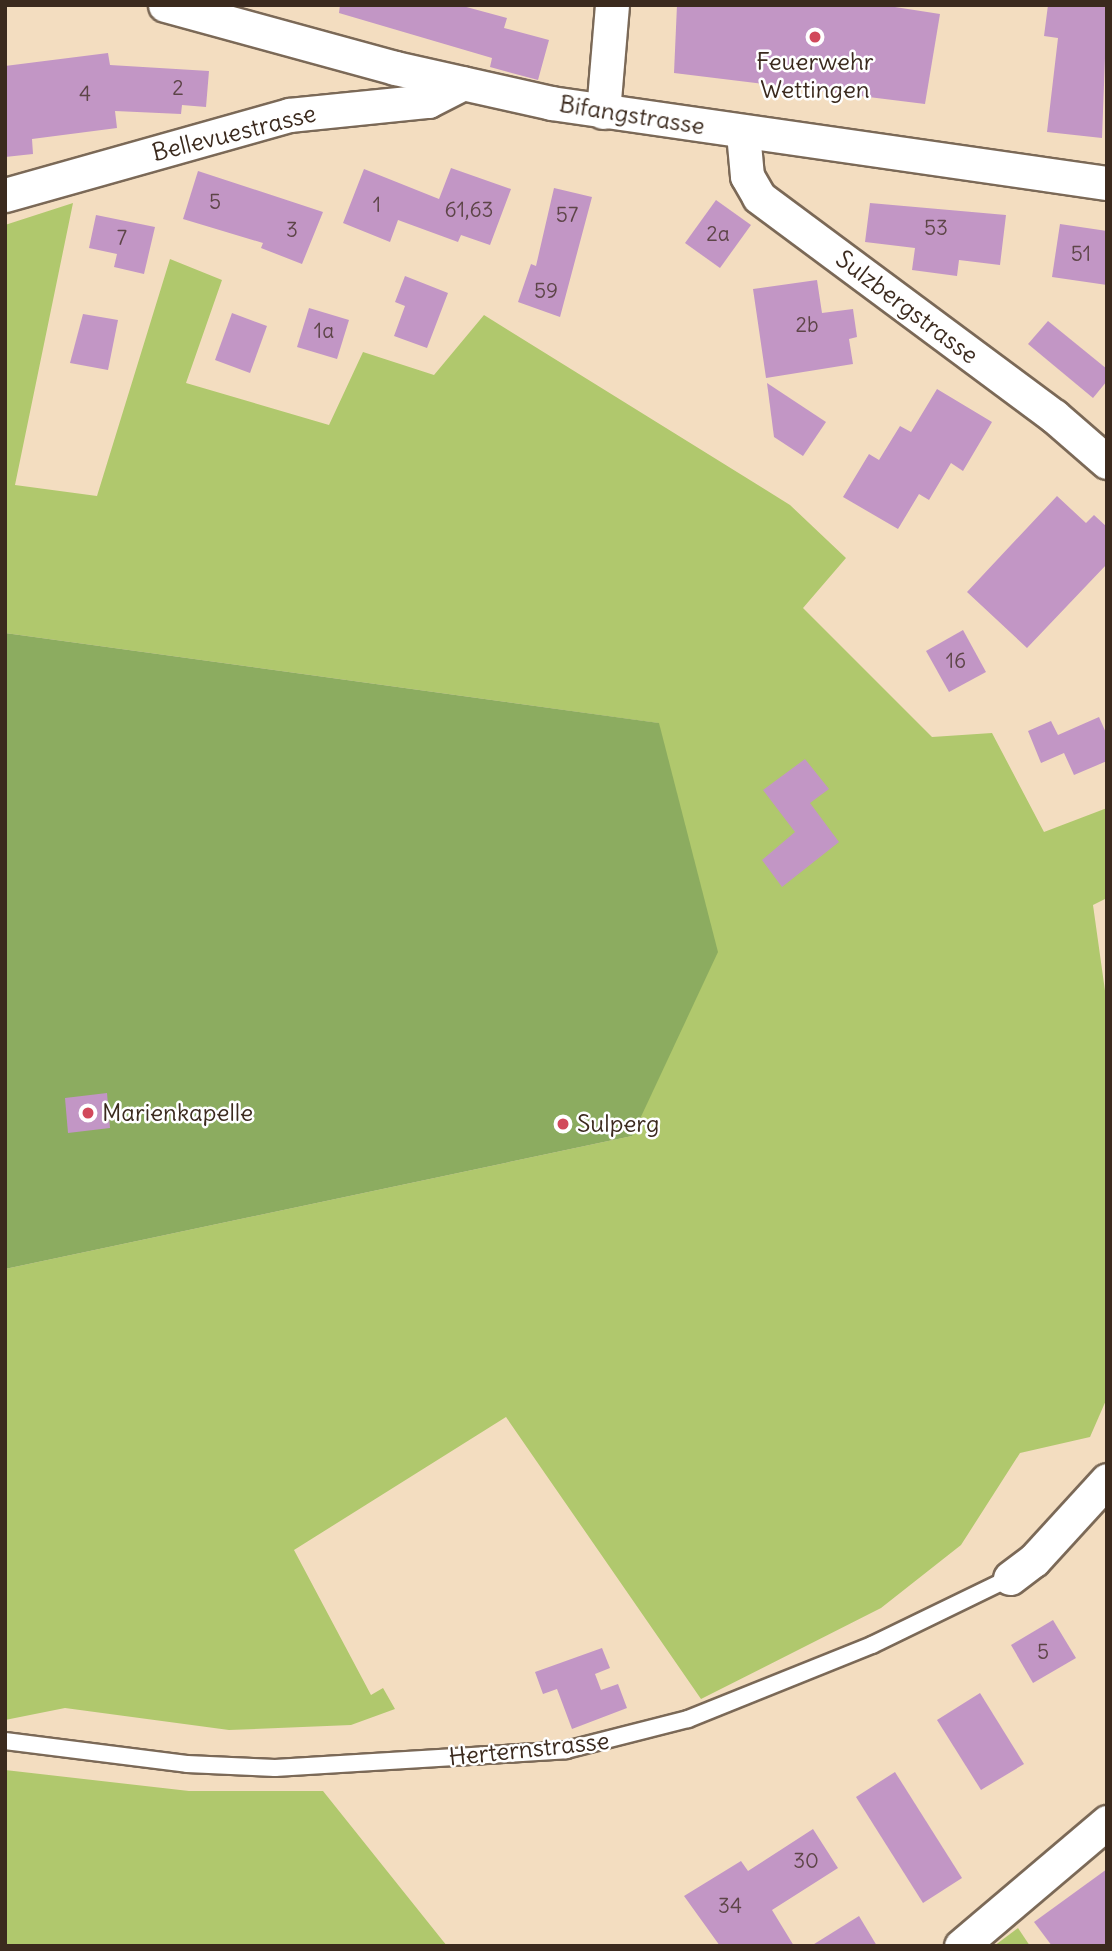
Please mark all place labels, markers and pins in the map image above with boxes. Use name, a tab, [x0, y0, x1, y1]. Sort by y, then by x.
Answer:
marker: Feuerwehr Wettingen	[807, 29, 823, 45]
place label: Feuerwehr Wettingen	[756, 48, 874, 104]
place label: Marienkapelle	[102, 1099, 253, 1127]
marker: Marienkapelle	[80, 1105, 96, 1121]
place label: Sulperg	[577, 1110, 659, 1138]
marker: Sulperg	[555, 1116, 571, 1132]

